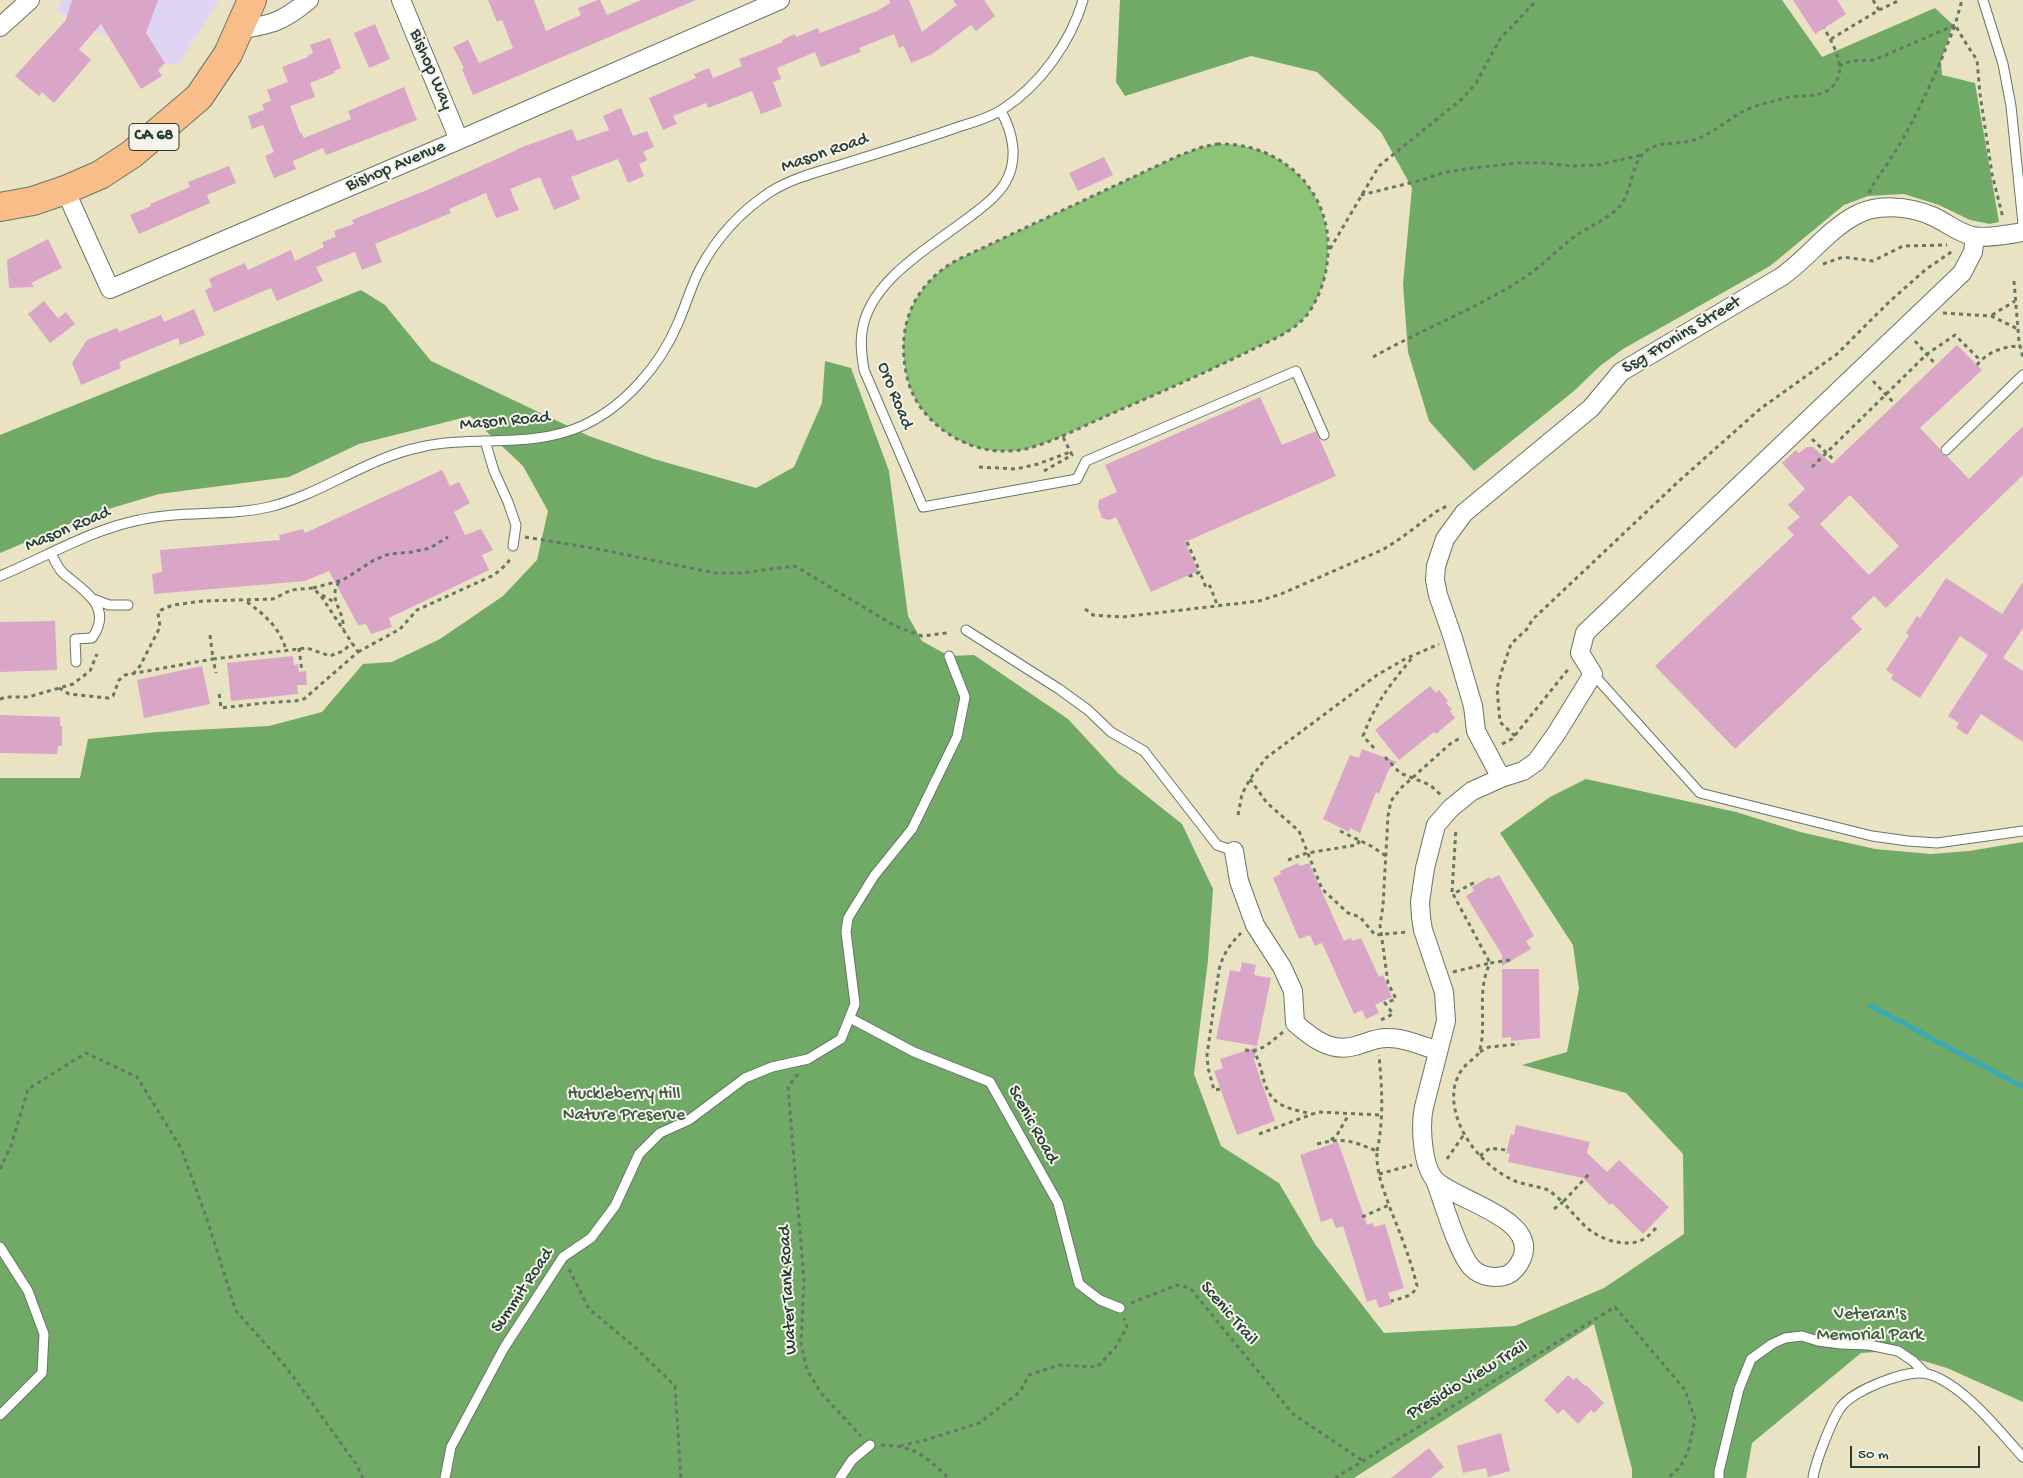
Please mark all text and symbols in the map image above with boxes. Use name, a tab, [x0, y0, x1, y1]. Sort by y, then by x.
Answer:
street label: Bishop Way	[403, 26, 457, 114]
road number: CA 68	[129, 124, 179, 150]
street label: Mason Road	[779, 129, 871, 179]
street label: Bishop Avenue	[343, 136, 449, 198]
street label: Ssg Fronins Street	[1619, 292, 1745, 380]
street label: Oro Road	[871, 359, 917, 433]
street label: Mason Road	[459, 407, 551, 437]
street label: Mason Road	[22, 502, 114, 558]
street label: Scenic Road	[1002, 1082, 1062, 1168]
park label: Huckleberry Hill Nature Preserve	[563, 1084, 685, 1126]
street label: Water Tank Road	[775, 1225, 803, 1355]
street label: Summit Road	[487, 1245, 559, 1337]
street label: Scenic Trail	[1194, 1278, 1262, 1350]
park label: Veteran's Memorial Park	[1817, 1304, 1923, 1346]
street label: Presidio View Trail	[1404, 1337, 1532, 1425]
scale bar	[1853, 1436, 1983, 1468]
text: 50 m	[1858, 1446, 1889, 1464]

